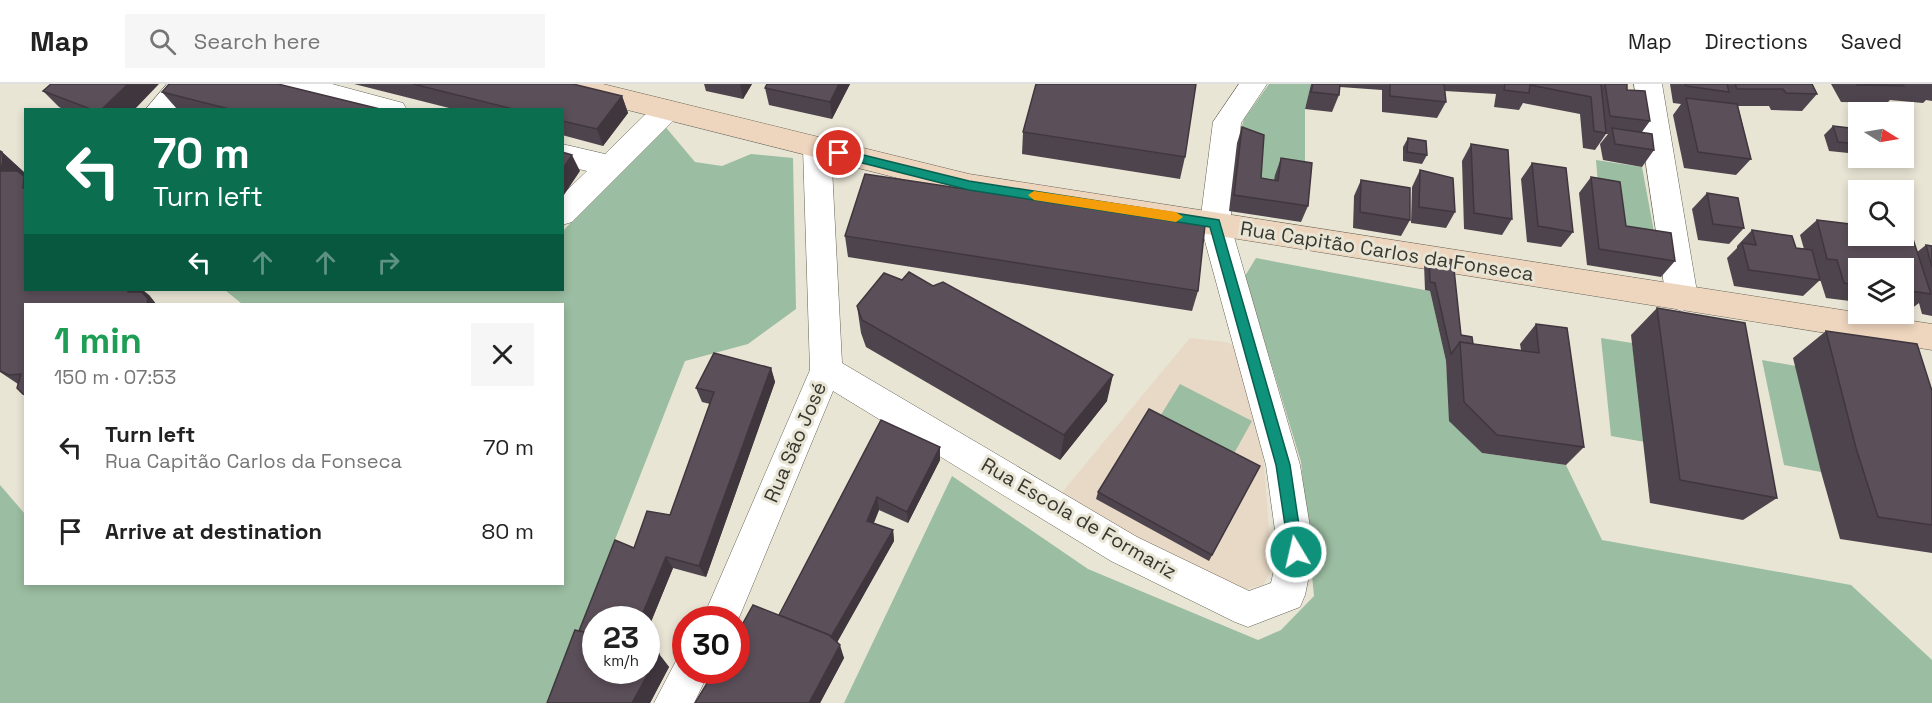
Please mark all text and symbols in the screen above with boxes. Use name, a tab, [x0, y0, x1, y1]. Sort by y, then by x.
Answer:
search box	[125, 14, 545, 68]
text: Map	[30, 23, 89, 59]
icon: search	[146, 25, 179, 58]
text: Search here	[194, 27, 321, 55]
text: Map	[1628, 28, 1672, 55]
text: Directions	[1705, 28, 1808, 55]
text: Saved	[1841, 28, 1902, 55]
north arrow	[1848, 102, 1914, 168]
map controls	[1848, 102, 1914, 324]
text: 70 m	[153, 127, 250, 180]
pin	[813, 127, 864, 178]
icon: left	[54, 132, 132, 210]
icon: arrive	[822, 136, 855, 169]
text: Turn left	[153, 179, 263, 214]
button: search	[1848, 180, 1914, 246]
street label: Rua Capitão Carlos da Fonseca	[1238, 215, 1536, 287]
icon: left	[183, 246, 216, 279]
icon: ahead	[246, 246, 279, 279]
icon: ahead	[309, 246, 342, 279]
icon: right	[372, 246, 405, 279]
button: layers	[1848, 258, 1914, 324]
text: 1 min	[54, 318, 142, 364]
button: close	[471, 323, 534, 386]
text: 150 m · 07:53	[54, 364, 176, 390]
street label: Rua São José	[758, 378, 832, 506]
text: Turn left	[105, 420, 195, 448]
icon: left	[54, 431, 87, 464]
text: 70 m	[483, 433, 534, 461]
text: Rua Capitão Carlos da Fonseca	[105, 448, 402, 474]
street label: Rua Escola de Formariz	[977, 451, 1181, 585]
icon: arrive	[54, 515, 87, 548]
text: Arrive at destination	[105, 517, 322, 545]
text: 80 m	[482, 517, 534, 545]
position arrow	[1264, 520, 1328, 584]
speed limit sign: 30	[672, 606, 750, 684]
text: 23	[603, 618, 639, 657]
text: km/h	[603, 651, 639, 670]

